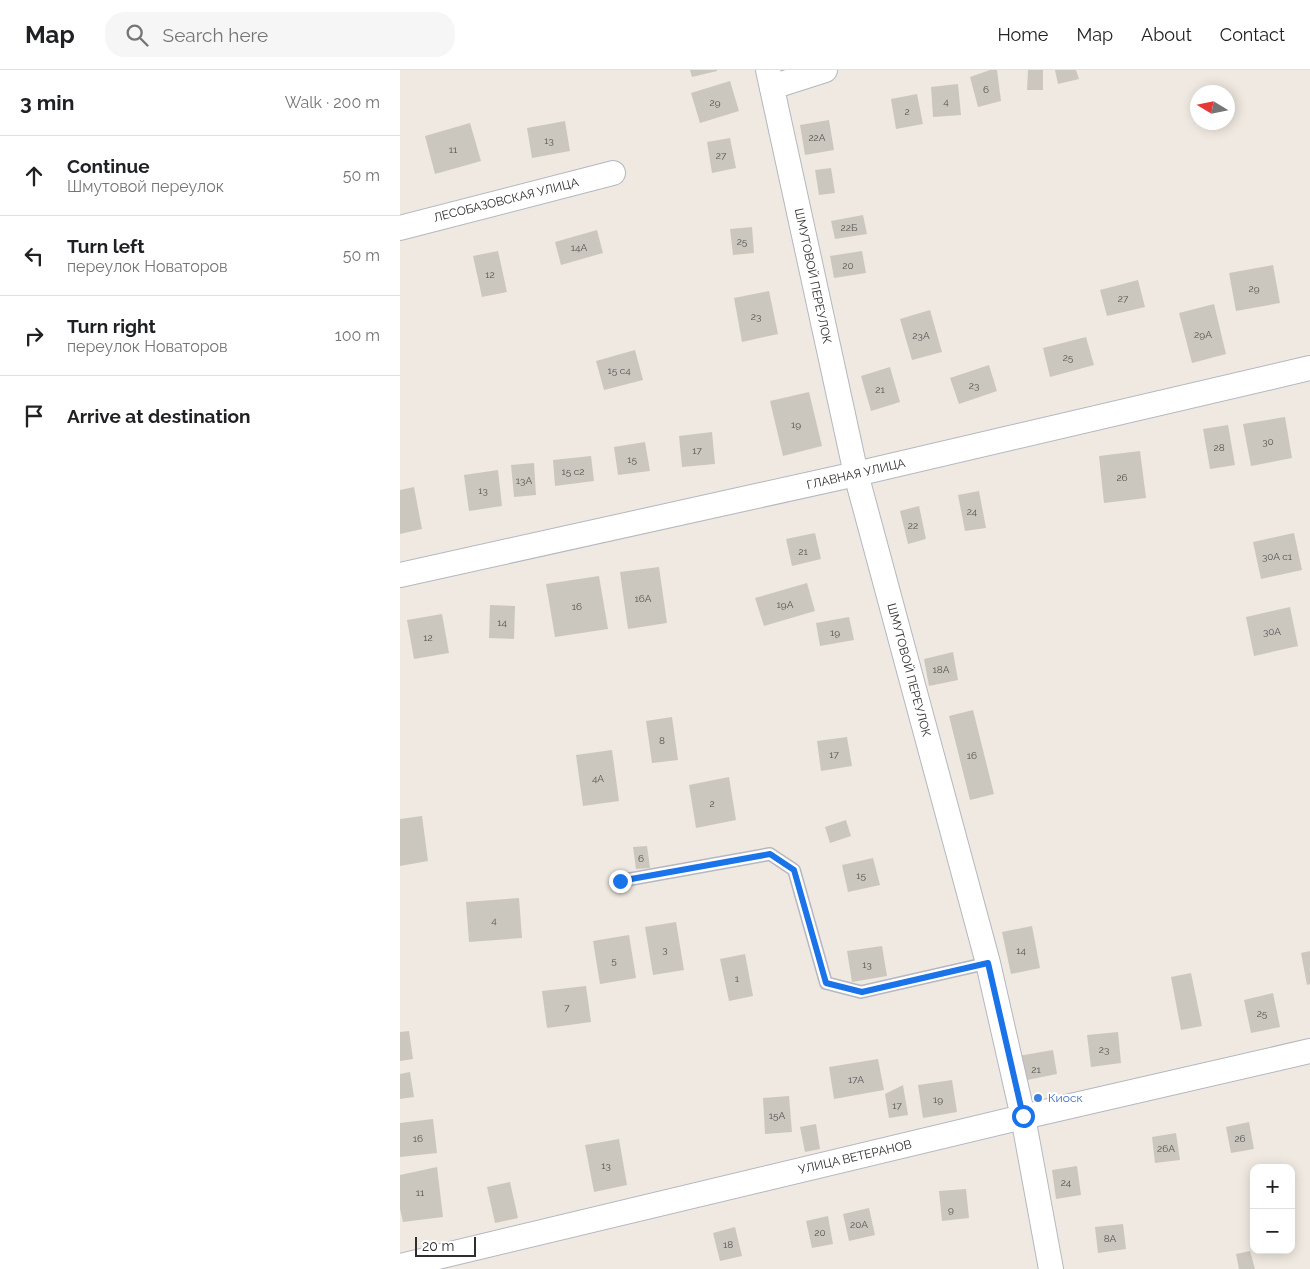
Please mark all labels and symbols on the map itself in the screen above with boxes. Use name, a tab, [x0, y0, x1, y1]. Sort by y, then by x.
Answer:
house number: 6	[983, 84, 989, 95]
north arrow	[1190, 85, 1235, 130]
house number: 4	[943, 96, 949, 107]
house number: 29	[709, 97, 721, 108]
house number: 2	[904, 106, 910, 117]
house number: 22А	[808, 132, 826, 143]
house number: 13	[544, 135, 554, 146]
house number: 11	[449, 144, 458, 155]
house number: 27	[716, 150, 727, 161]
street label: ЛЕСОБАЗОВСКАЯ УЛИЦА	[432, 175, 580, 225]
street label: ШМУТОВОЙ ПЕРЕУЛОК	[792, 207, 834, 345]
house number: 22Б	[841, 222, 858, 233]
house number: 25	[737, 236, 748, 247]
house number: 14А	[571, 242, 587, 253]
house number: 20	[842, 260, 854, 271]
house number: 12	[485, 269, 495, 280]
house number: 29	[1248, 283, 1260, 294]
house number: 27	[1118, 293, 1129, 304]
house number: 23	[751, 311, 761, 322]
house number: 29А	[1194, 329, 1212, 340]
house number: 23А	[912, 330, 930, 341]
house number: 25	[1063, 352, 1074, 363]
house number: 15 с4	[607, 365, 631, 376]
house number: 23	[969, 380, 979, 391]
house number: 21	[875, 384, 885, 395]
house number: 19	[791, 419, 801, 430]
house number: 30	[1262, 436, 1274, 447]
house number: 28	[1213, 442, 1225, 453]
house number: 17	[692, 445, 702, 456]
house number: 15	[627, 454, 637, 465]
street label: ГЛАВНАЯ УЛИЦА	[805, 456, 907, 492]
house number: 15 с2	[562, 466, 584, 477]
house number: 26	[1116, 472, 1128, 483]
house number: 13А	[516, 475, 532, 486]
house number: 13	[478, 485, 488, 496]
house number: 24	[967, 506, 978, 517]
house number: 22	[908, 520, 918, 531]
house number: 21	[798, 546, 808, 557]
house number: 30А с1	[1262, 551, 1293, 562]
house number: 16А	[635, 593, 652, 604]
house number: 19А	[777, 599, 794, 610]
house number: 16	[572, 601, 582, 612]
street label: ШМУТОВОЙ ПЕРЕУЛОК	[884, 602, 934, 739]
house number: 14	[497, 617, 507, 628]
house number: 30А	[1263, 626, 1281, 637]
house number: 19	[830, 627, 840, 638]
house number: 12	[423, 632, 433, 643]
house number: 18А	[933, 664, 950, 675]
house number: 8	[659, 735, 665, 746]
house number: 17	[829, 749, 839, 760]
house number: 16	[967, 750, 977, 761]
house number: 4А	[592, 773, 604, 784]
house number: 2	[709, 798, 715, 809]
house number: 6	[638, 853, 644, 864]
route end	[609, 870, 632, 893]
house number: 15	[856, 870, 866, 881]
house number: 4	[491, 915, 497, 926]
house number: 3	[662, 944, 668, 955]
house number: 14	[1016, 945, 1026, 956]
house number: 5	[611, 955, 617, 966]
house number: 13	[862, 959, 872, 970]
house number: 1	[735, 973, 740, 984]
house number: 7	[564, 1002, 570, 1013]
house number: 25	[1257, 1008, 1268, 1019]
house number: 23	[1099, 1044, 1109, 1055]
house number: 21	[1031, 1064, 1041, 1075]
house number: 17А	[848, 1074, 864, 1085]
place label: Киоск	[1048, 1091, 1083, 1105]
marker: Киоск	[1032, 1092, 1044, 1104]
house number: 19	[933, 1094, 943, 1105]
house number: 17	[892, 1100, 902, 1111]
route start	[1012, 1105, 1035, 1128]
house number: 15А	[769, 1110, 785, 1121]
house number: 16	[413, 1133, 423, 1144]
house number: 26	[1234, 1133, 1246, 1144]
street label: УЛИЦА ВЕТЕРАНОВ	[797, 1137, 913, 1177]
house number: 26А	[1157, 1143, 1175, 1154]
house number: 13	[601, 1160, 611, 1171]
house number: 24	[1061, 1177, 1072, 1188]
house number: 11	[416, 1187, 425, 1198]
house number: 9	[948, 1204, 954, 1215]
house number: 20А	[850, 1219, 868, 1230]
house number: 20	[814, 1227, 826, 1238]
house number: 8А	[1104, 1233, 1117, 1244]
scale bar	[415, 1234, 476, 1257]
house number: 18	[723, 1239, 733, 1250]

